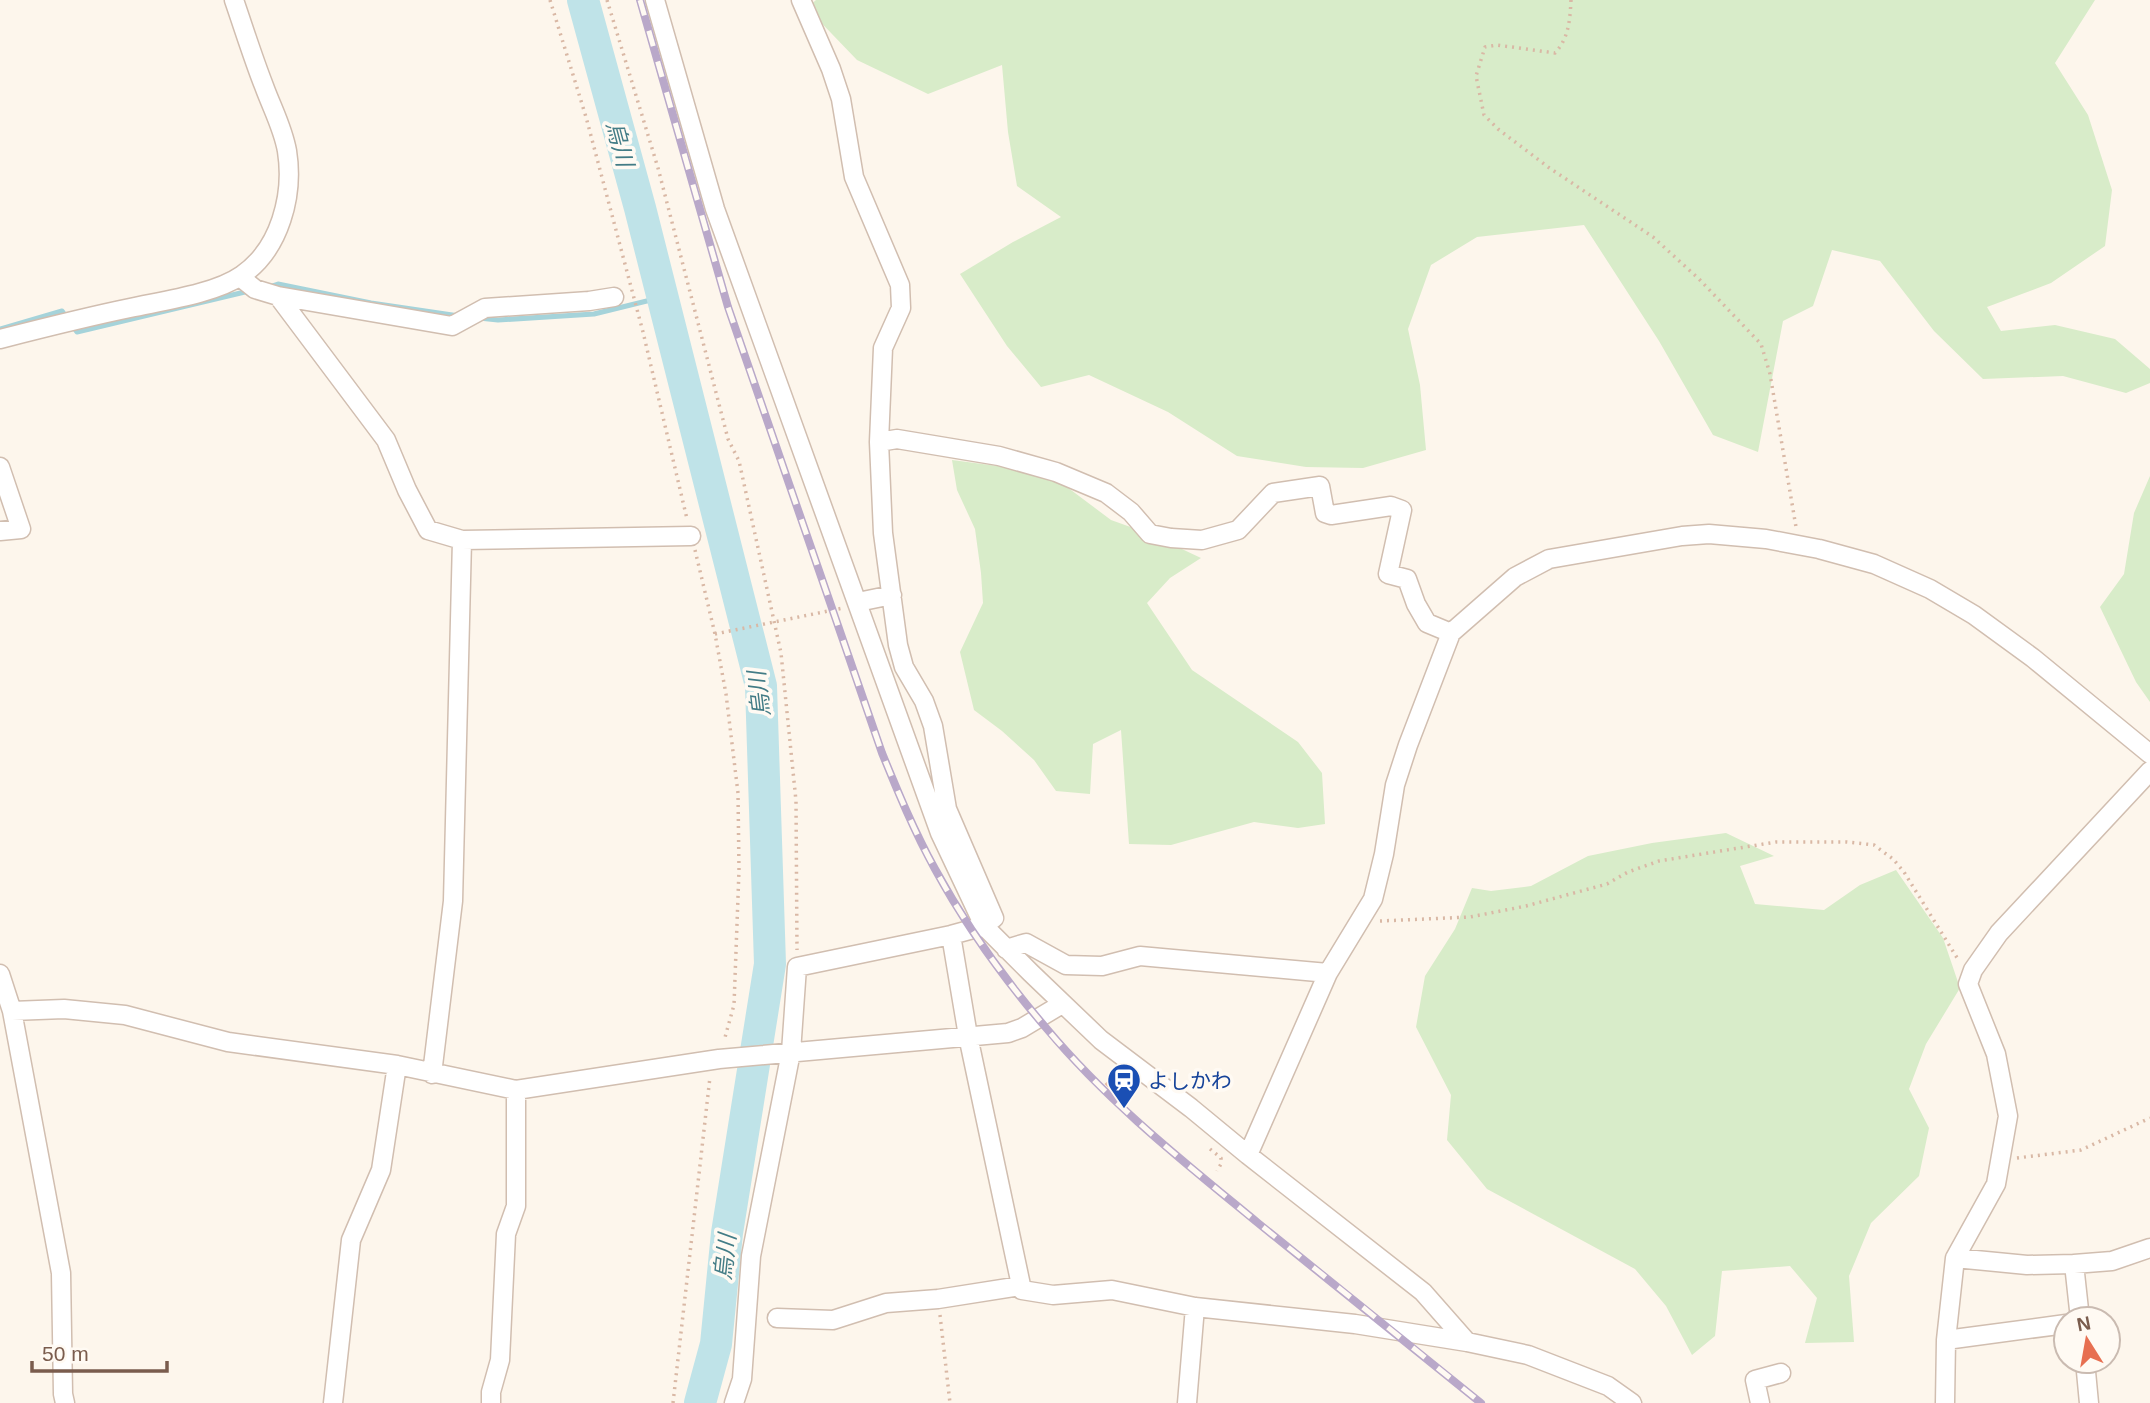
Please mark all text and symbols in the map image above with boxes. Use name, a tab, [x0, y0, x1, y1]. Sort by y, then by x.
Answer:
water label: 烏川	[601, 118, 639, 172]
water label: 烏川	[743, 667, 775, 718]
station icon: よしかわ	[1105, 1061, 1143, 1110]
place label: よしかわ	[1148, 1069, 1232, 1092]
water label: 烏川	[710, 1230, 741, 1281]
north arrow	[2052, 1305, 2122, 1375]
text: N	[2075, 1312, 2093, 1335]
scale bar	[32, 1330, 166, 1374]
text: 50 m	[42, 1342, 89, 1365]

